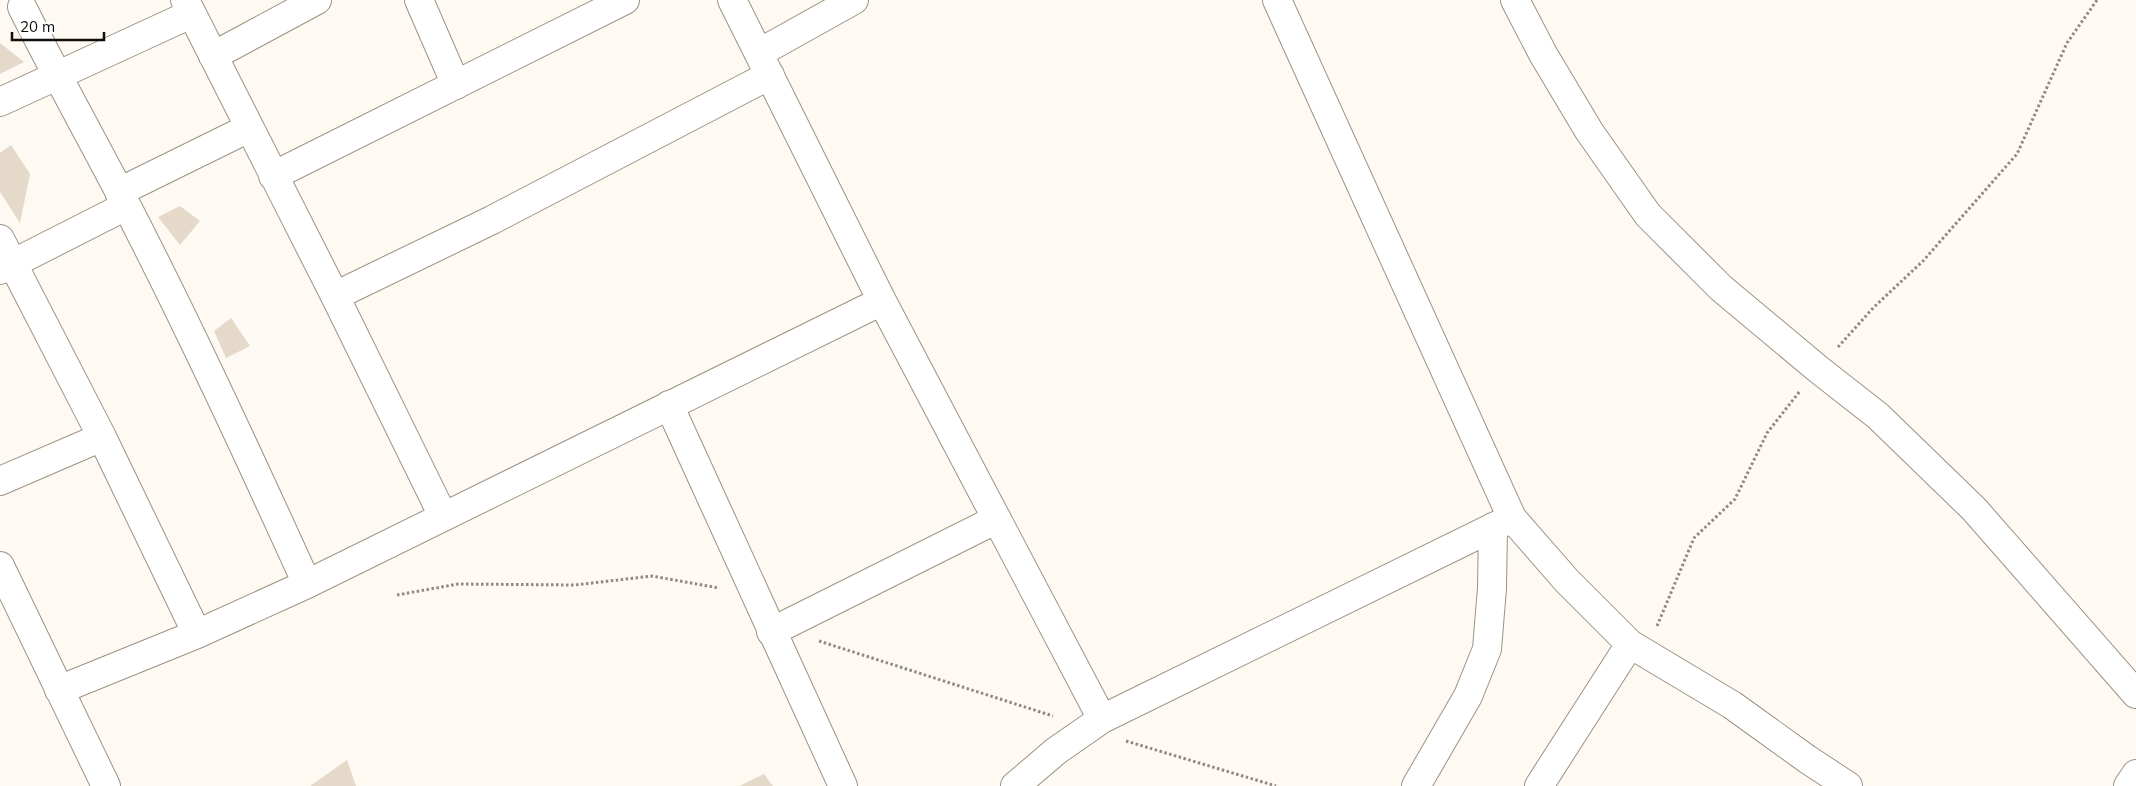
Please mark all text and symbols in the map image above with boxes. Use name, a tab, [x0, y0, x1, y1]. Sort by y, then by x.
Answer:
scale bar	[12, 10, 105, 42]
text: 20 m	[20, 17, 55, 36]

